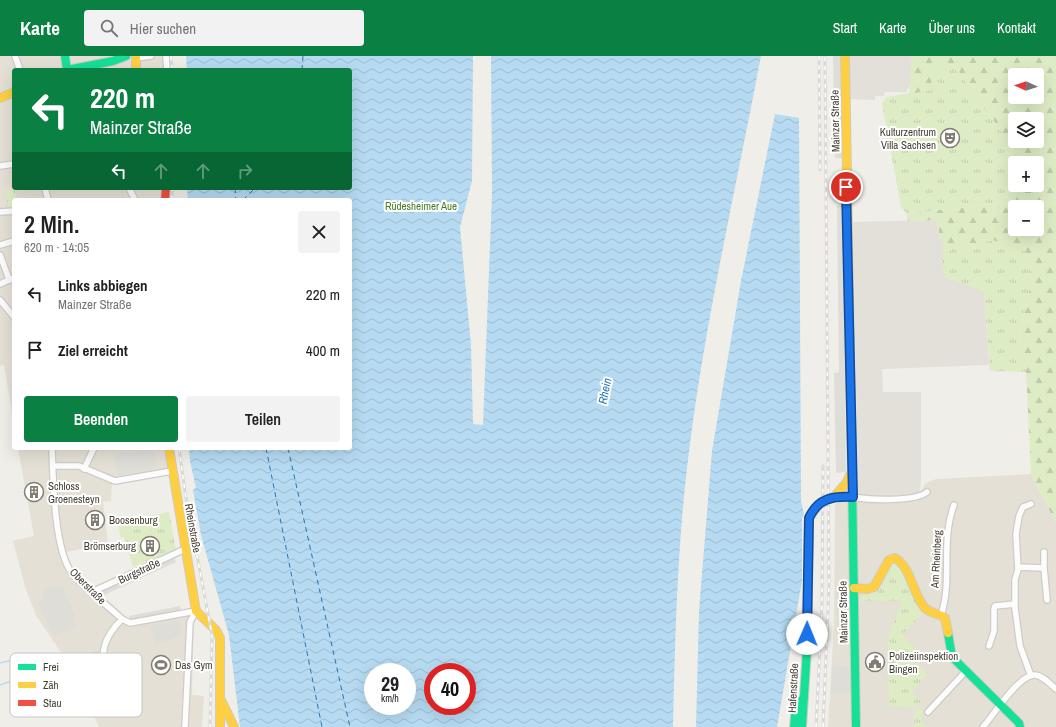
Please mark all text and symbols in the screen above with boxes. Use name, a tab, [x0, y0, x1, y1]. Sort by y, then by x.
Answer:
search box	[84, 10, 364, 46]
text: Karte	[20, 15, 60, 41]
icon: search	[98, 17, 120, 39]
text: Hier suchen	[130, 18, 196, 39]
text: Start	[833, 19, 857, 37]
text: Karte	[879, 19, 906, 37]
text: Über uns	[928, 19, 975, 37]
text: Kontakt	[997, 19, 1036, 37]
north arrow	[1008, 68, 1044, 104]
map controls	[1008, 68, 1044, 236]
text: 220 m	[90, 79, 155, 117]
icon: left	[24, 84, 76, 136]
street label: Mainzer Straße	[827, 90, 843, 152]
button: layers	[1008, 112, 1044, 148]
text: Mainzer Straße	[90, 115, 192, 140]
place label: Kulturzentrum Villa Sachsen	[880, 125, 936, 152]
theatre icon: Kulturzentrum Villa Sachsen	[939, 127, 961, 149]
button: +	[1008, 156, 1044, 192]
icon: left	[108, 160, 130, 182]
icon: ahead	[150, 160, 172, 182]
icon: ahead	[192, 160, 214, 182]
icon: right	[234, 160, 256, 182]
pin	[829, 170, 863, 204]
icon: arrive	[835, 176, 857, 198]
park label: Rüdesheimer Aue	[385, 199, 457, 213]
button: −	[1008, 200, 1044, 236]
text: 2 Min.	[24, 208, 79, 240]
button: close	[298, 211, 340, 253]
text: 620 m · 14:05	[24, 239, 89, 256]
text: Links abbiegen	[58, 275, 148, 296]
icon: left	[24, 283, 46, 305]
text: 220 m	[306, 284, 340, 305]
text: Mainzer Straße	[58, 296, 131, 313]
icon: arrive	[24, 339, 46, 361]
text: Ziel erreicht	[58, 340, 128, 361]
text: 400 m	[306, 340, 340, 361]
water label: Rhein	[595, 377, 615, 405]
button: Beenden	[24, 396, 178, 442]
button: Teilen	[186, 396, 340, 442]
place label: Schloss Groenesteyn	[48, 479, 100, 506]
building icon: Schloss Groenesteyn	[23, 481, 45, 503]
street label: Rheinstraße	[182, 502, 204, 554]
building icon: Boosenburg	[84, 509, 106, 531]
place label: Boosenburg	[109, 513, 158, 527]
street label: Am Rheinberg	[927, 530, 945, 589]
building icon: Brömserburg	[139, 535, 161, 557]
place label: Brömserburg	[84, 539, 136, 553]
street label: Burgstraße	[116, 555, 162, 587]
street label: Oberstraße	[67, 565, 109, 607]
street label: Mainzer Straße	[835, 581, 851, 643]
position arrow	[786, 613, 828, 655]
place label: Polizeiinspektion Bingen	[889, 649, 958, 676]
public building icon: Polizeiinspektion Bingen	[864, 651, 886, 673]
legend	[10, 653, 142, 717]
sports icon: Das Gym	[150, 654, 172, 676]
place label: Das Gym	[175, 658, 213, 672]
text: Frei	[43, 660, 59, 674]
speed limit sign: 40	[424, 663, 476, 715]
street label: Hafenstraße	[785, 663, 801, 713]
text: 29	[381, 670, 399, 697]
text: Zäh	[43, 678, 59, 692]
text: km/h	[381, 692, 399, 705]
text: Stau	[43, 696, 62, 710]

